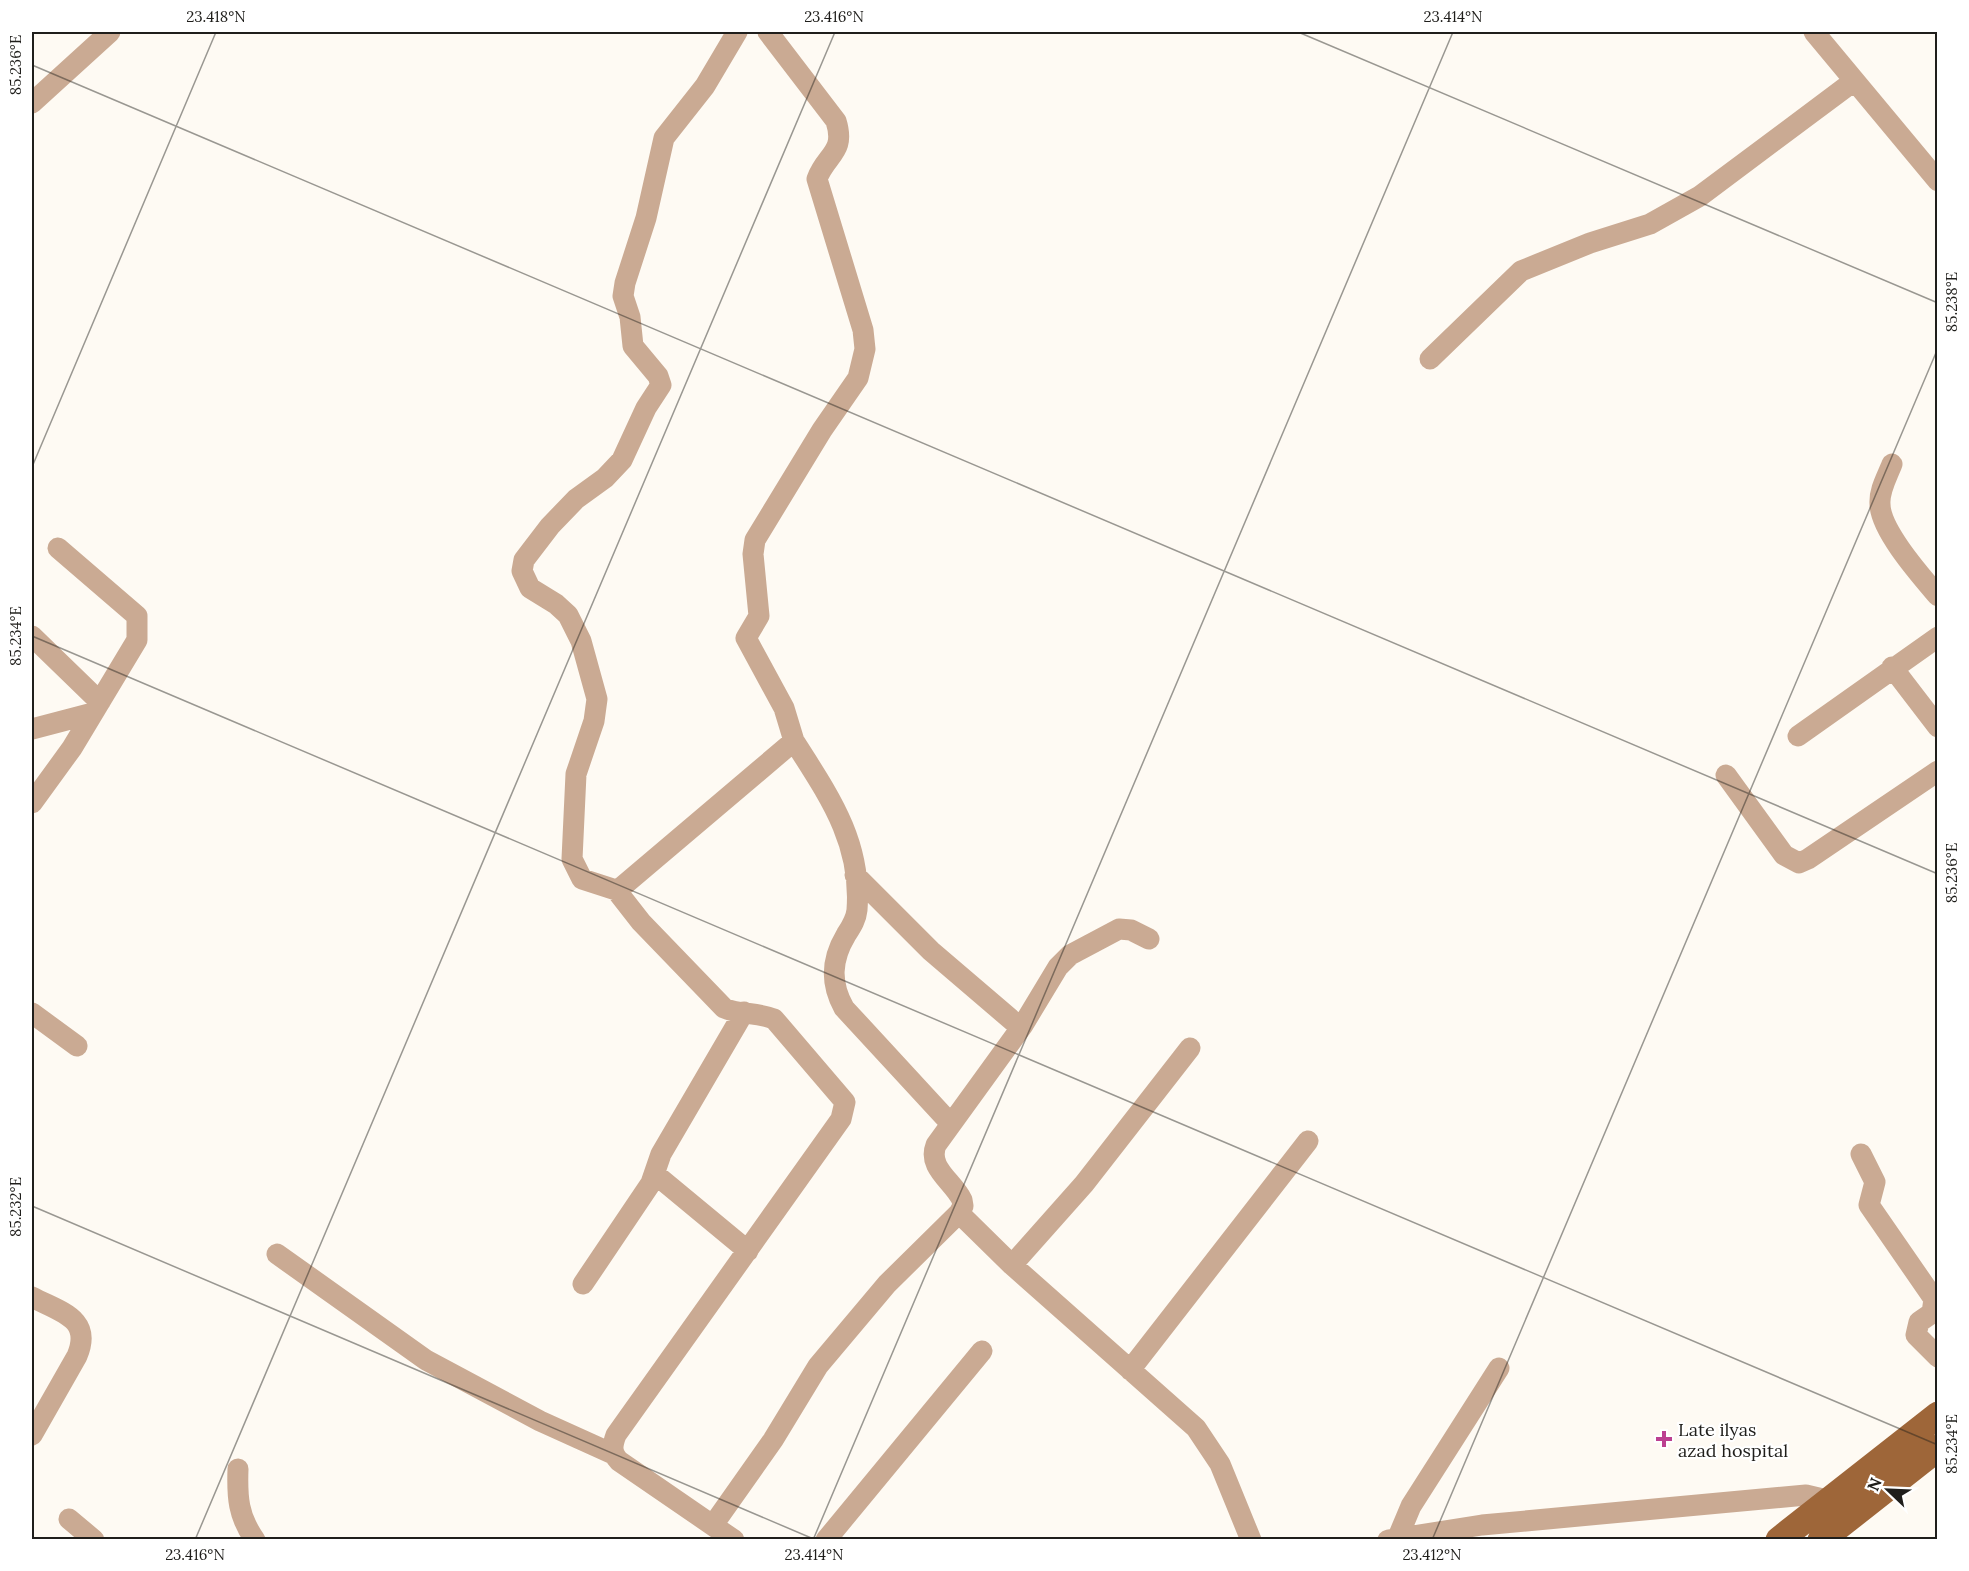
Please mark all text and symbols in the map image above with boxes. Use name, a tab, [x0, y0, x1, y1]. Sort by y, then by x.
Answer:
text: 23.418°N	[186, 7, 246, 26]
text: 23.416°N	[804, 7, 864, 26]
text: 23.414°N	[1424, 7, 1482, 26]
text: 85.236°E	[6, 35, 25, 95]
text: 85.238°E	[1942, 272, 1961, 332]
text: 85.234°E	[6, 606, 25, 666]
text: 85.236°E	[1942, 843, 1961, 903]
text: 85.232°E	[6, 1177, 25, 1237]
text: 85.234°E	[1942, 1414, 1961, 1474]
place label: Late ilyas azad hospital	[1678, 1418, 1788, 1462]
marker: Late ilyas azad hospital	[1655, 1430, 1673, 1448]
north arrow	[1858, 1460, 1918, 1520]
text: N	[1863, 1475, 1886, 1494]
text: 23.416°N	[165, 1545, 225, 1564]
text: 23.414°N	[785, 1545, 843, 1564]
text: 23.412°N	[1402, 1545, 1462, 1564]

